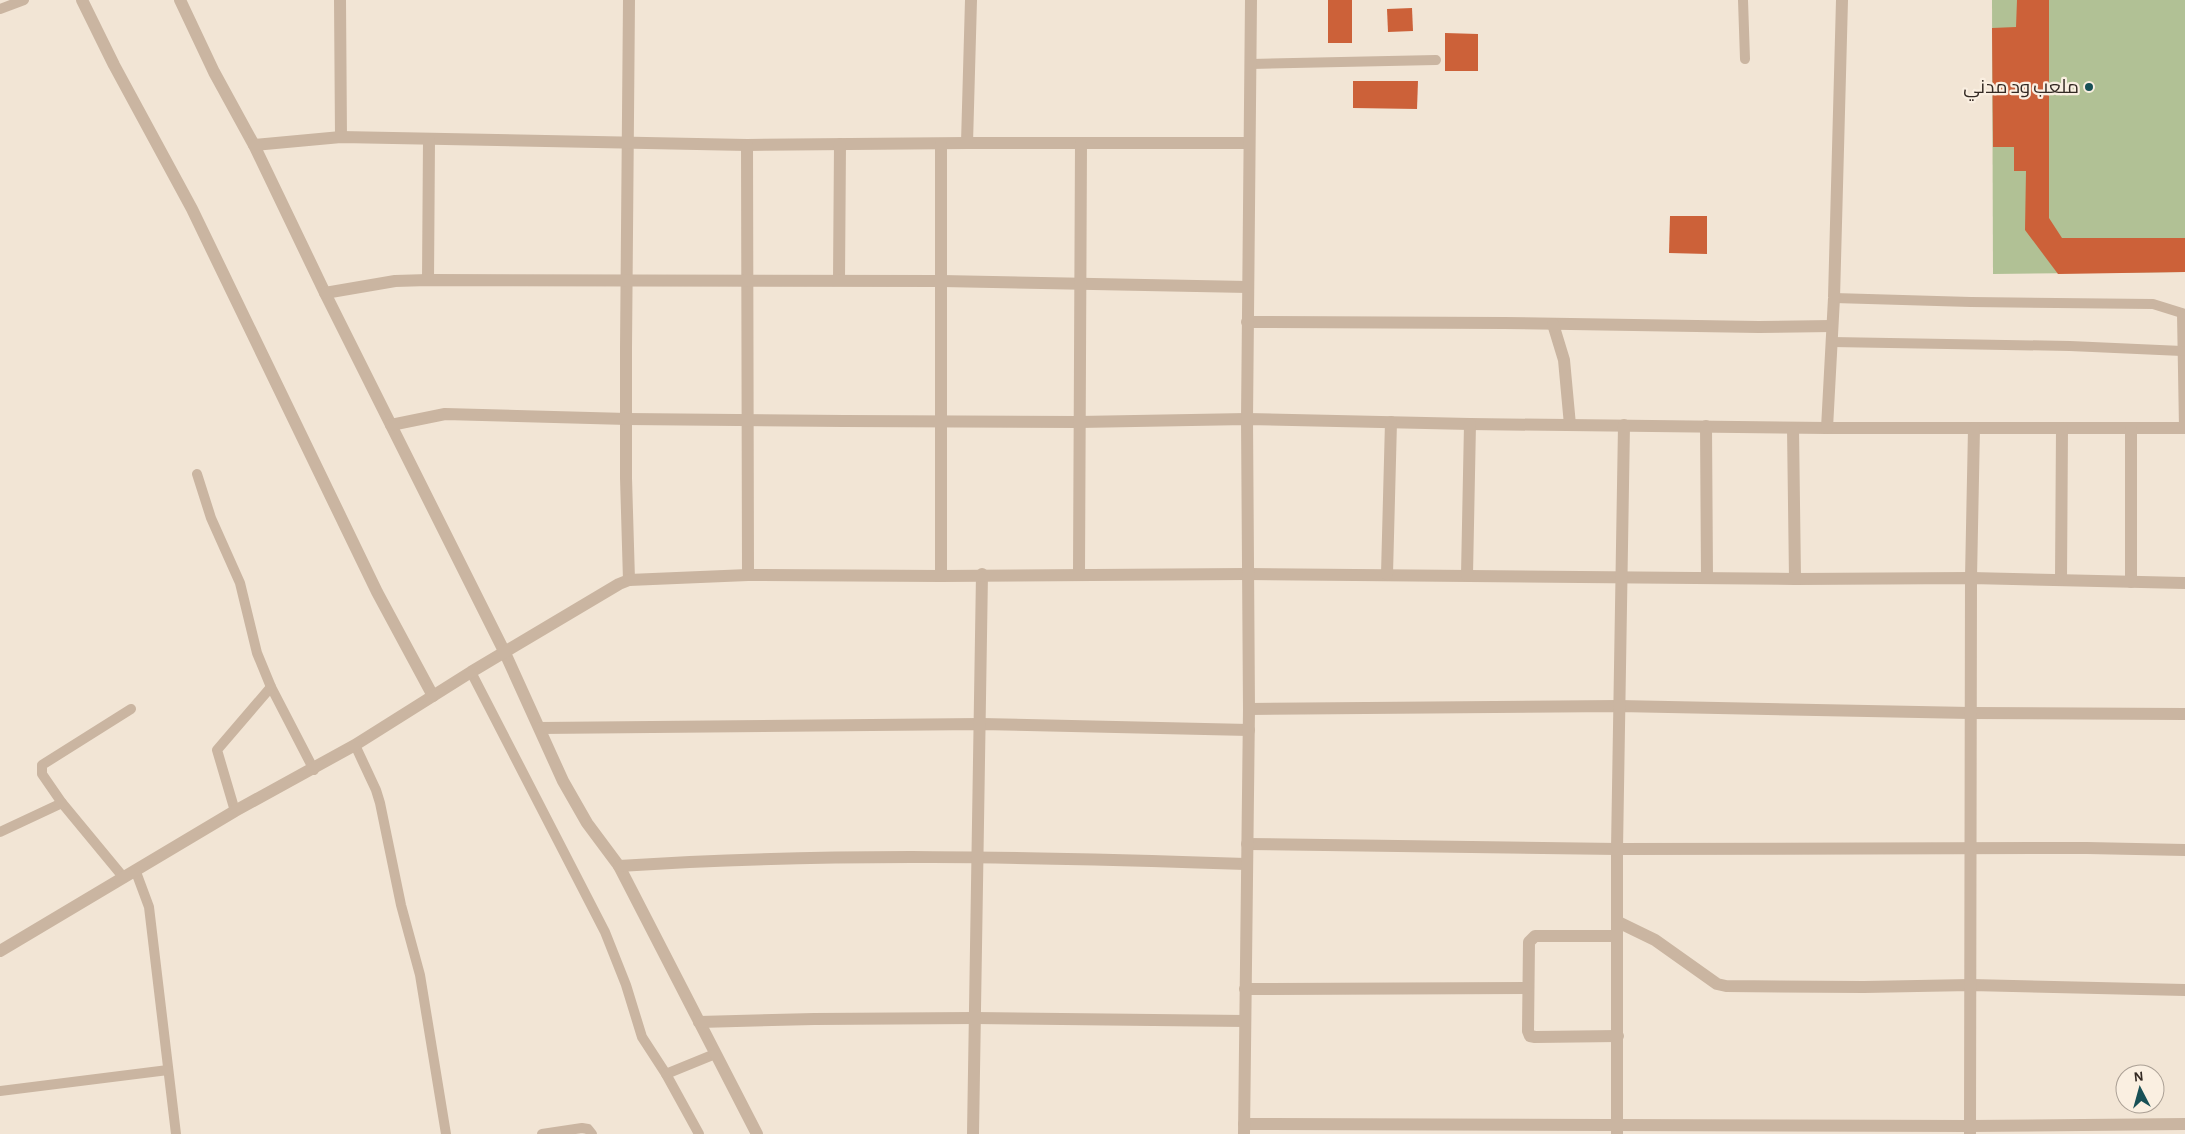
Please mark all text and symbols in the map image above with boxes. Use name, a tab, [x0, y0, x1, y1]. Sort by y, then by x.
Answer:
place label: ملعب ود مدني	[1963, 78, 2079, 101]
marker: ملعب ود مدني	[2083, 81, 2095, 93]
north arrow	[2115, 1064, 2165, 1114]
text: N	[2133, 1070, 2144, 1085]

